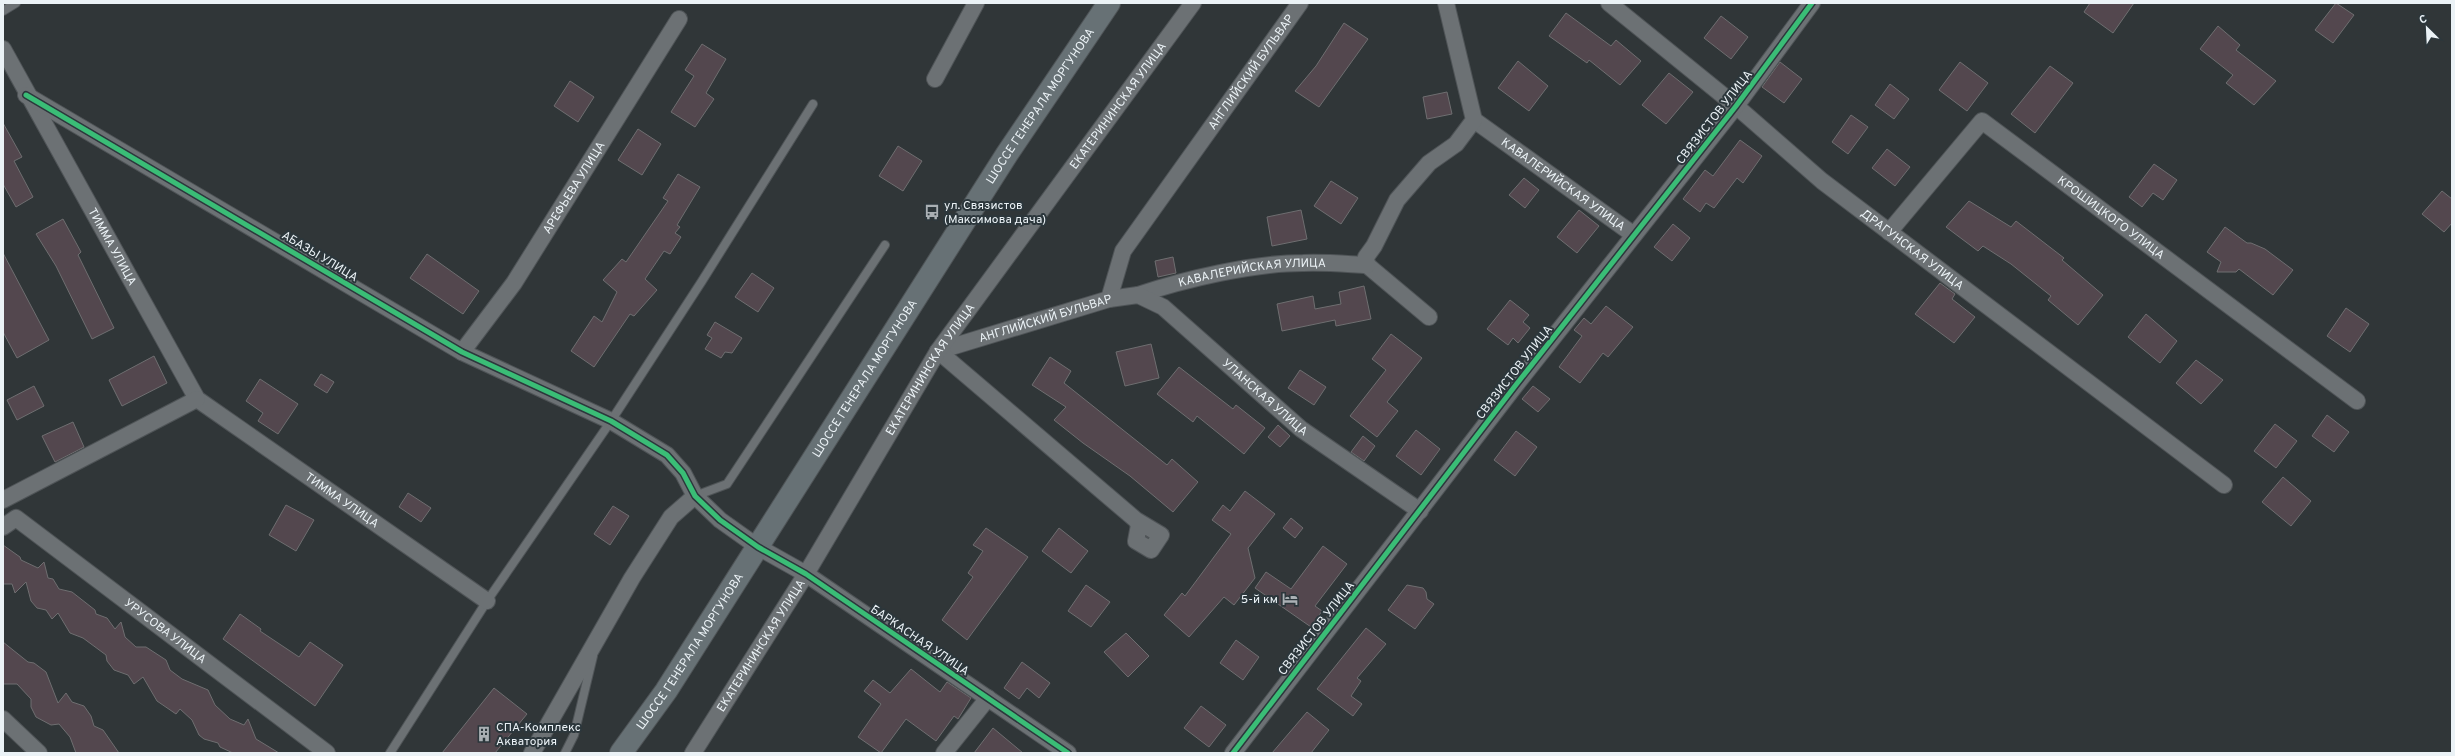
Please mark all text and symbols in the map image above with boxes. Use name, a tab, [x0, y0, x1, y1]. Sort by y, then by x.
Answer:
north arrow	[2407, 8, 2447, 48]
street label: АНГЛИЙСКИЙ БУЛЬВАР	[1205, 11, 1299, 133]
text: С	[2417, 12, 2429, 28]
street label: ШОССЕ ГЕНЕРАЛА МОРГУНОВА	[983, 25, 1099, 188]
street label: ЕКАТЕРИНИНСКАЯ УЛИЦА	[1067, 39, 1171, 173]
street label: СВЯЗИСТОВ УЛИЦА	[1673, 67, 1757, 168]
street label: КАВАЛЕРИЙСКАЯ УЛИЦА	[1497, 135, 1628, 235]
street label: АРЕФЬЕВА УЛИЦА	[540, 139, 609, 237]
street label: КРОШИЦКОГО УЛИЦА	[2054, 173, 2167, 264]
place label: ул. Связистов (Максимова дача)	[944, 198, 1046, 228]
bus stop icon: ул. Связистов (Максимова дача)	[923, 203, 941, 221]
street label: ТИММА УЛИЦА	[84, 205, 140, 289]
street label: ДРАГУНСКАЯ УЛИЦА	[1857, 206, 1967, 294]
street label: АБАЗЫ УЛИЦА	[278, 228, 361, 286]
street label: КАВАЛЕРИЙСКАЯ УЛИЦА	[1177, 256, 1326, 291]
street label: АНГЛИЙСКИЙ БУЛЬВАР	[977, 291, 1114, 347]
street label: ШОССЕ ГЕНЕРАЛА МОРГУНОВА	[809, 297, 922, 461]
street label: ЕКАТЕРИНИНСКАЯ УЛИЦА	[883, 301, 979, 439]
street label: СВЯЗИСТОВ УЛИЦА	[1473, 322, 1557, 423]
street label: УЛАНСКАЯ УЛИЦА	[1218, 356, 1310, 440]
street label: ТИММА УЛИЦА	[301, 470, 382, 532]
street label: ШОССЕ ГЕНЕРАЛА МОРГУНОВА	[633, 570, 748, 733]
street label: ЕКАТЕРИНИНСКАЯ УЛИЦА	[714, 577, 810, 716]
street label: СВЯЗИСТОВ УЛИЦА	[1275, 578, 1359, 679]
hotel icon: 5-й км	[1281, 590, 1299, 608]
place label: 5-й км	[1241, 592, 1278, 608]
street label: УРУСОВА УЛИЦА	[120, 595, 209, 668]
street label: БАРКАСНАЯ УЛИЦА	[867, 602, 972, 680]
place label: СПА-Комплекс Акватория	[496, 720, 581, 750]
building icon: СПА-Комплекс Акватория	[475, 725, 493, 743]

